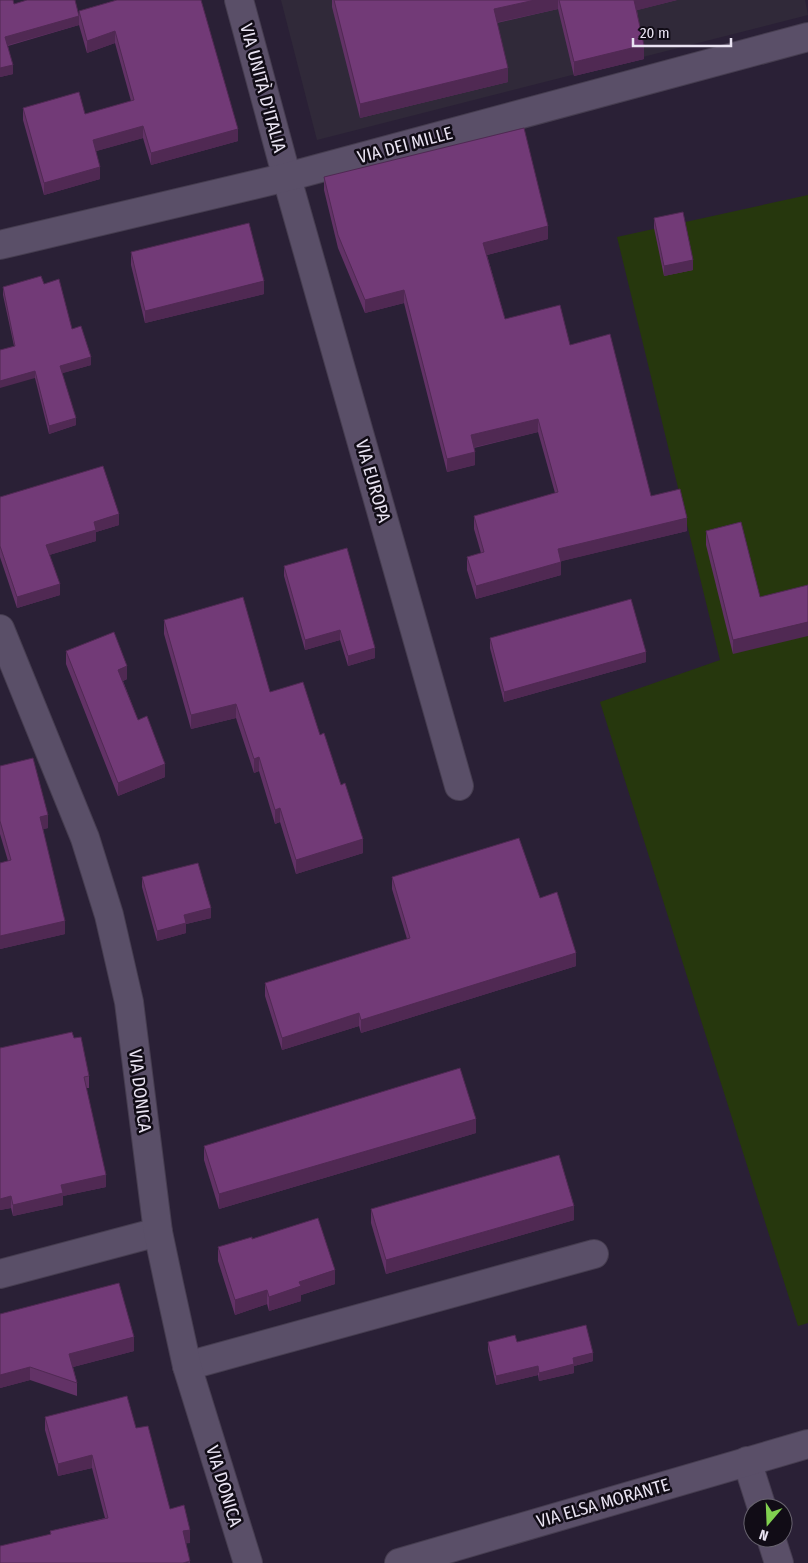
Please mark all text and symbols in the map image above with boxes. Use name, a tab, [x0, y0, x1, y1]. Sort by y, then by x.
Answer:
scale bar	[633, 15, 730, 47]
street label: VIA UNITÀ D'ITALIA	[235, 21, 292, 155]
text: 20 m	[640, 24, 670, 42]
street label: VIA DEI MILLE	[355, 122, 455, 168]
street label: VIA EUROPA	[351, 437, 395, 526]
street label: VIA DONICA	[124, 1048, 156, 1134]
street label: VIA DONICA	[201, 1443, 247, 1530]
street label: VIA ELSA MORANTE	[534, 1474, 672, 1532]
north arrow	[743, 1498, 793, 1548]
text: N	[757, 1525, 771, 1544]

